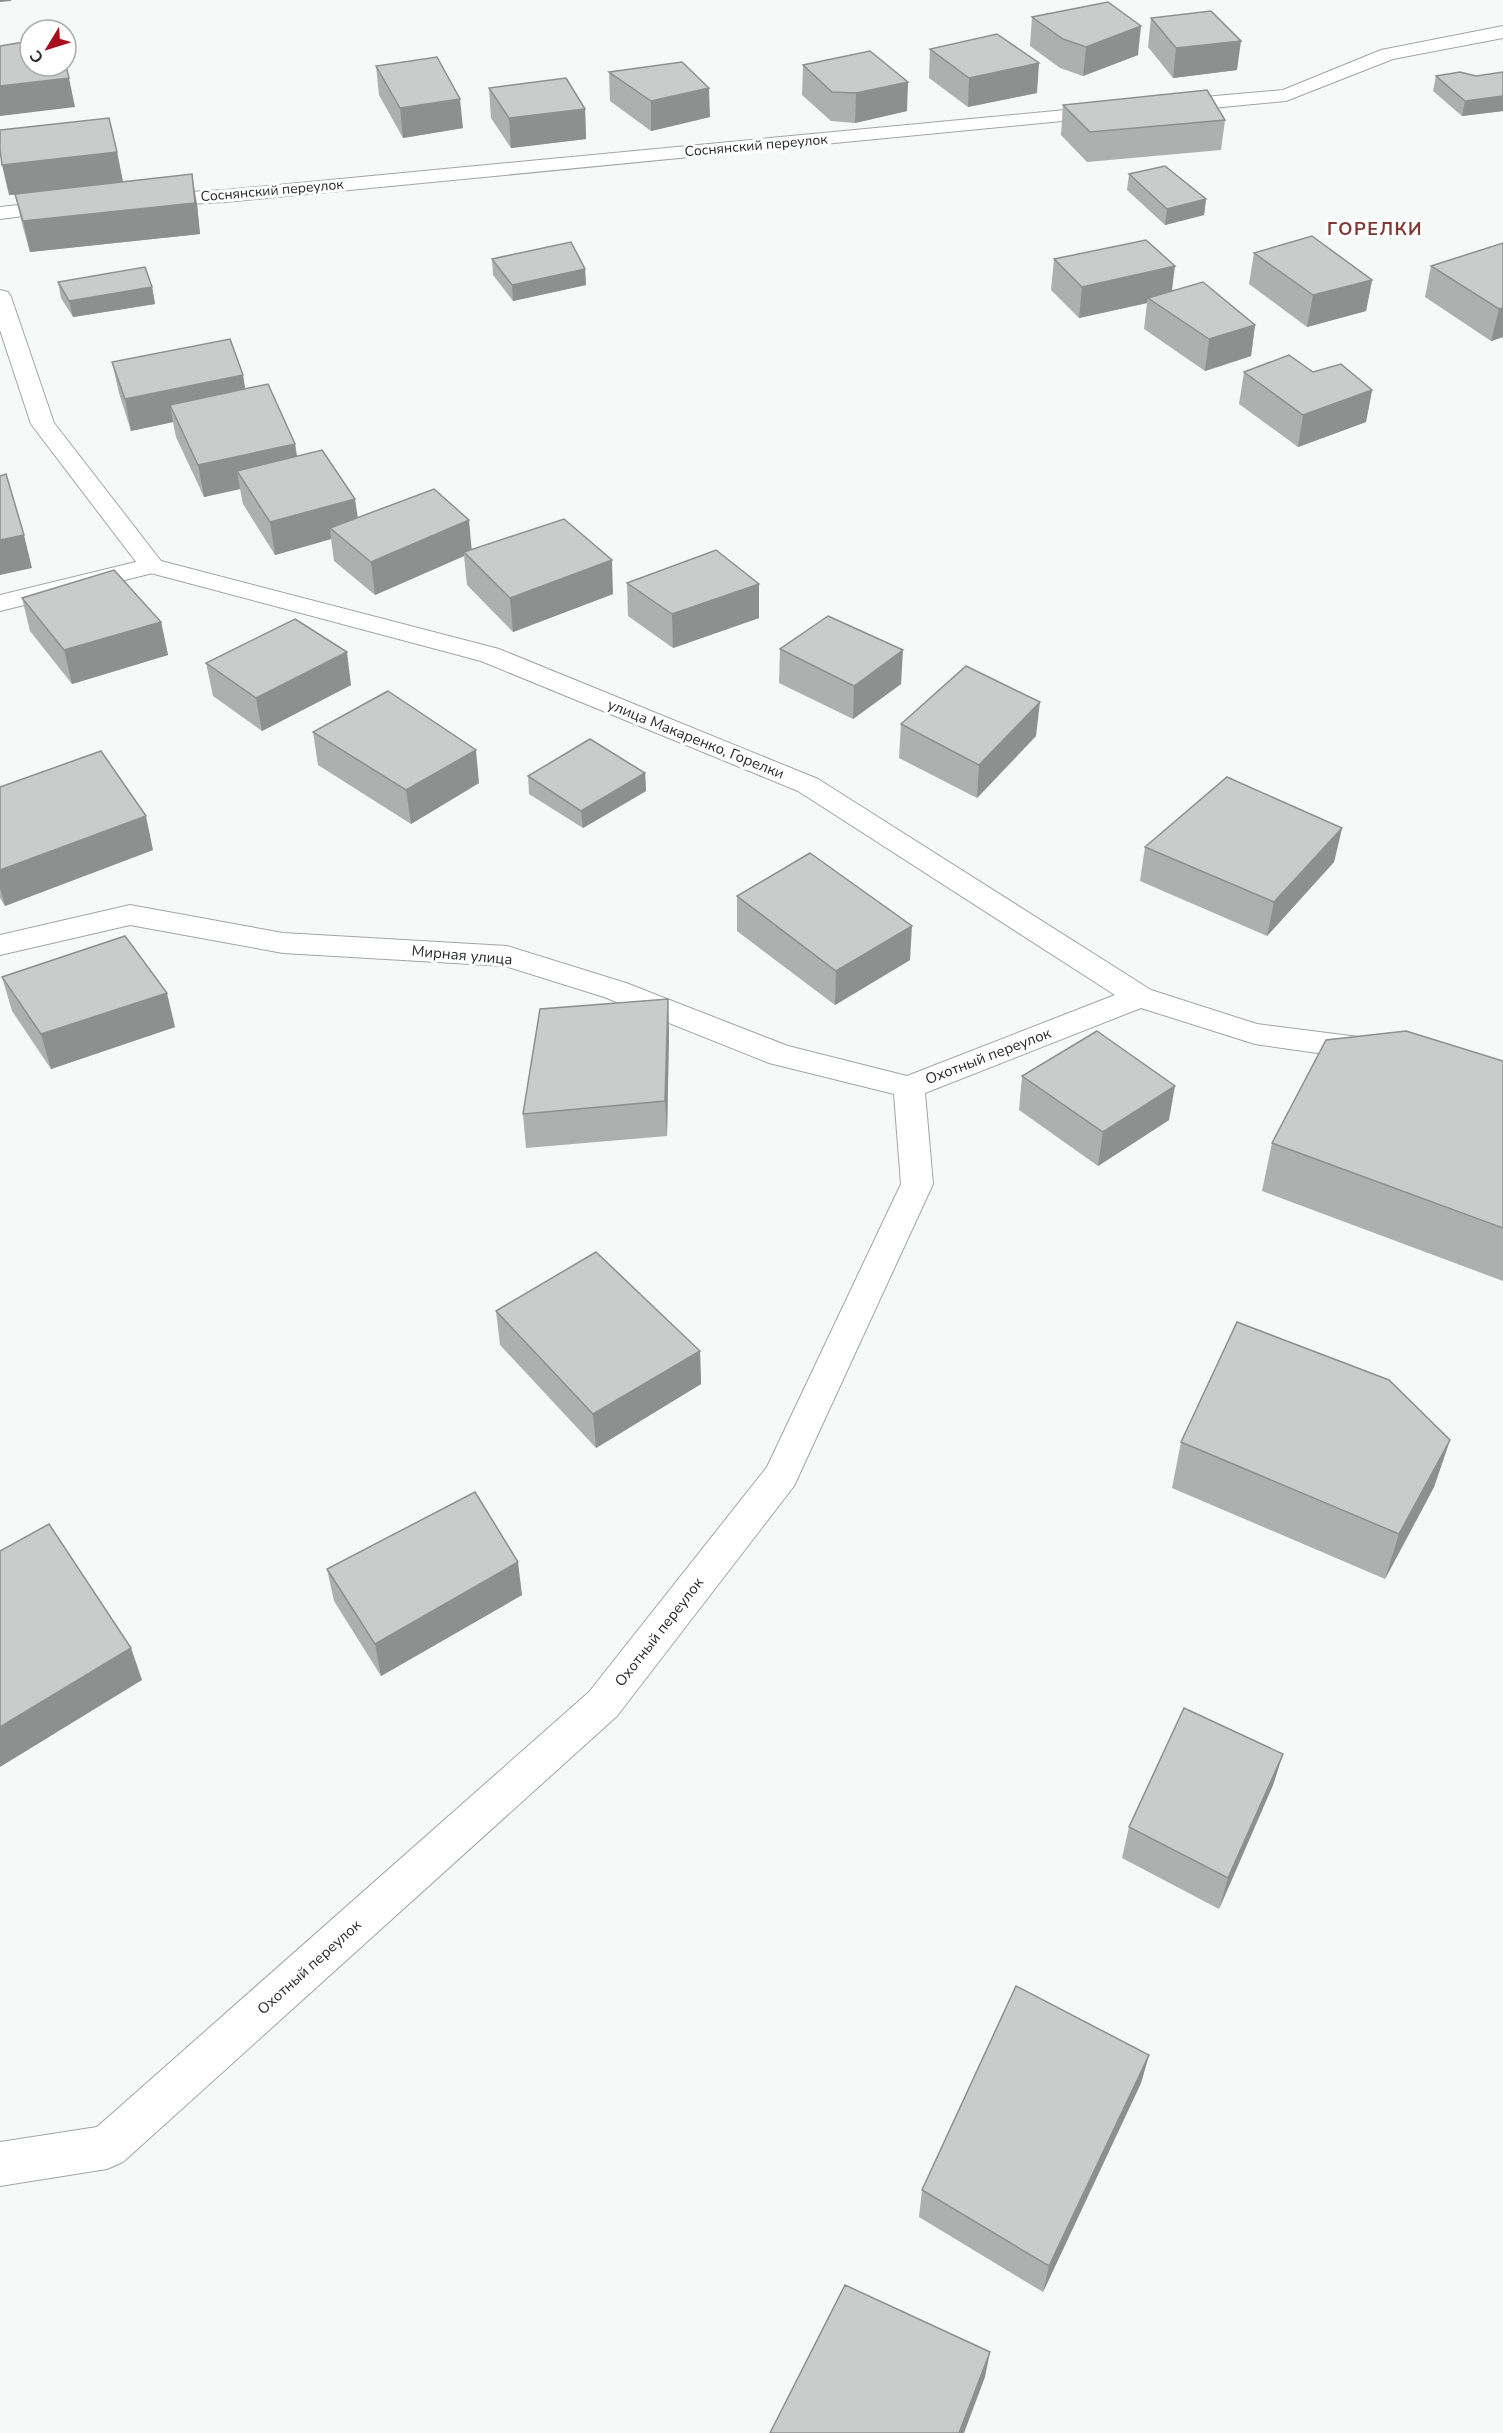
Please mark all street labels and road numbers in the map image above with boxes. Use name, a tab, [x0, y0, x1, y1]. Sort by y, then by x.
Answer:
street label: Соснянский переулок	[684, 130, 829, 161]
street label: Соснянский переулок	[200, 175, 345, 206]
street label: улица Макаренко, Горелки	[605, 694, 787, 784]
street label: Мирная улица	[411, 941, 513, 969]
street label: Охотный переулок	[922, 1023, 1054, 1089]
street label: Охотный переулок	[610, 1573, 708, 1691]
street label: Охотный переулок	[253, 1915, 365, 2019]

